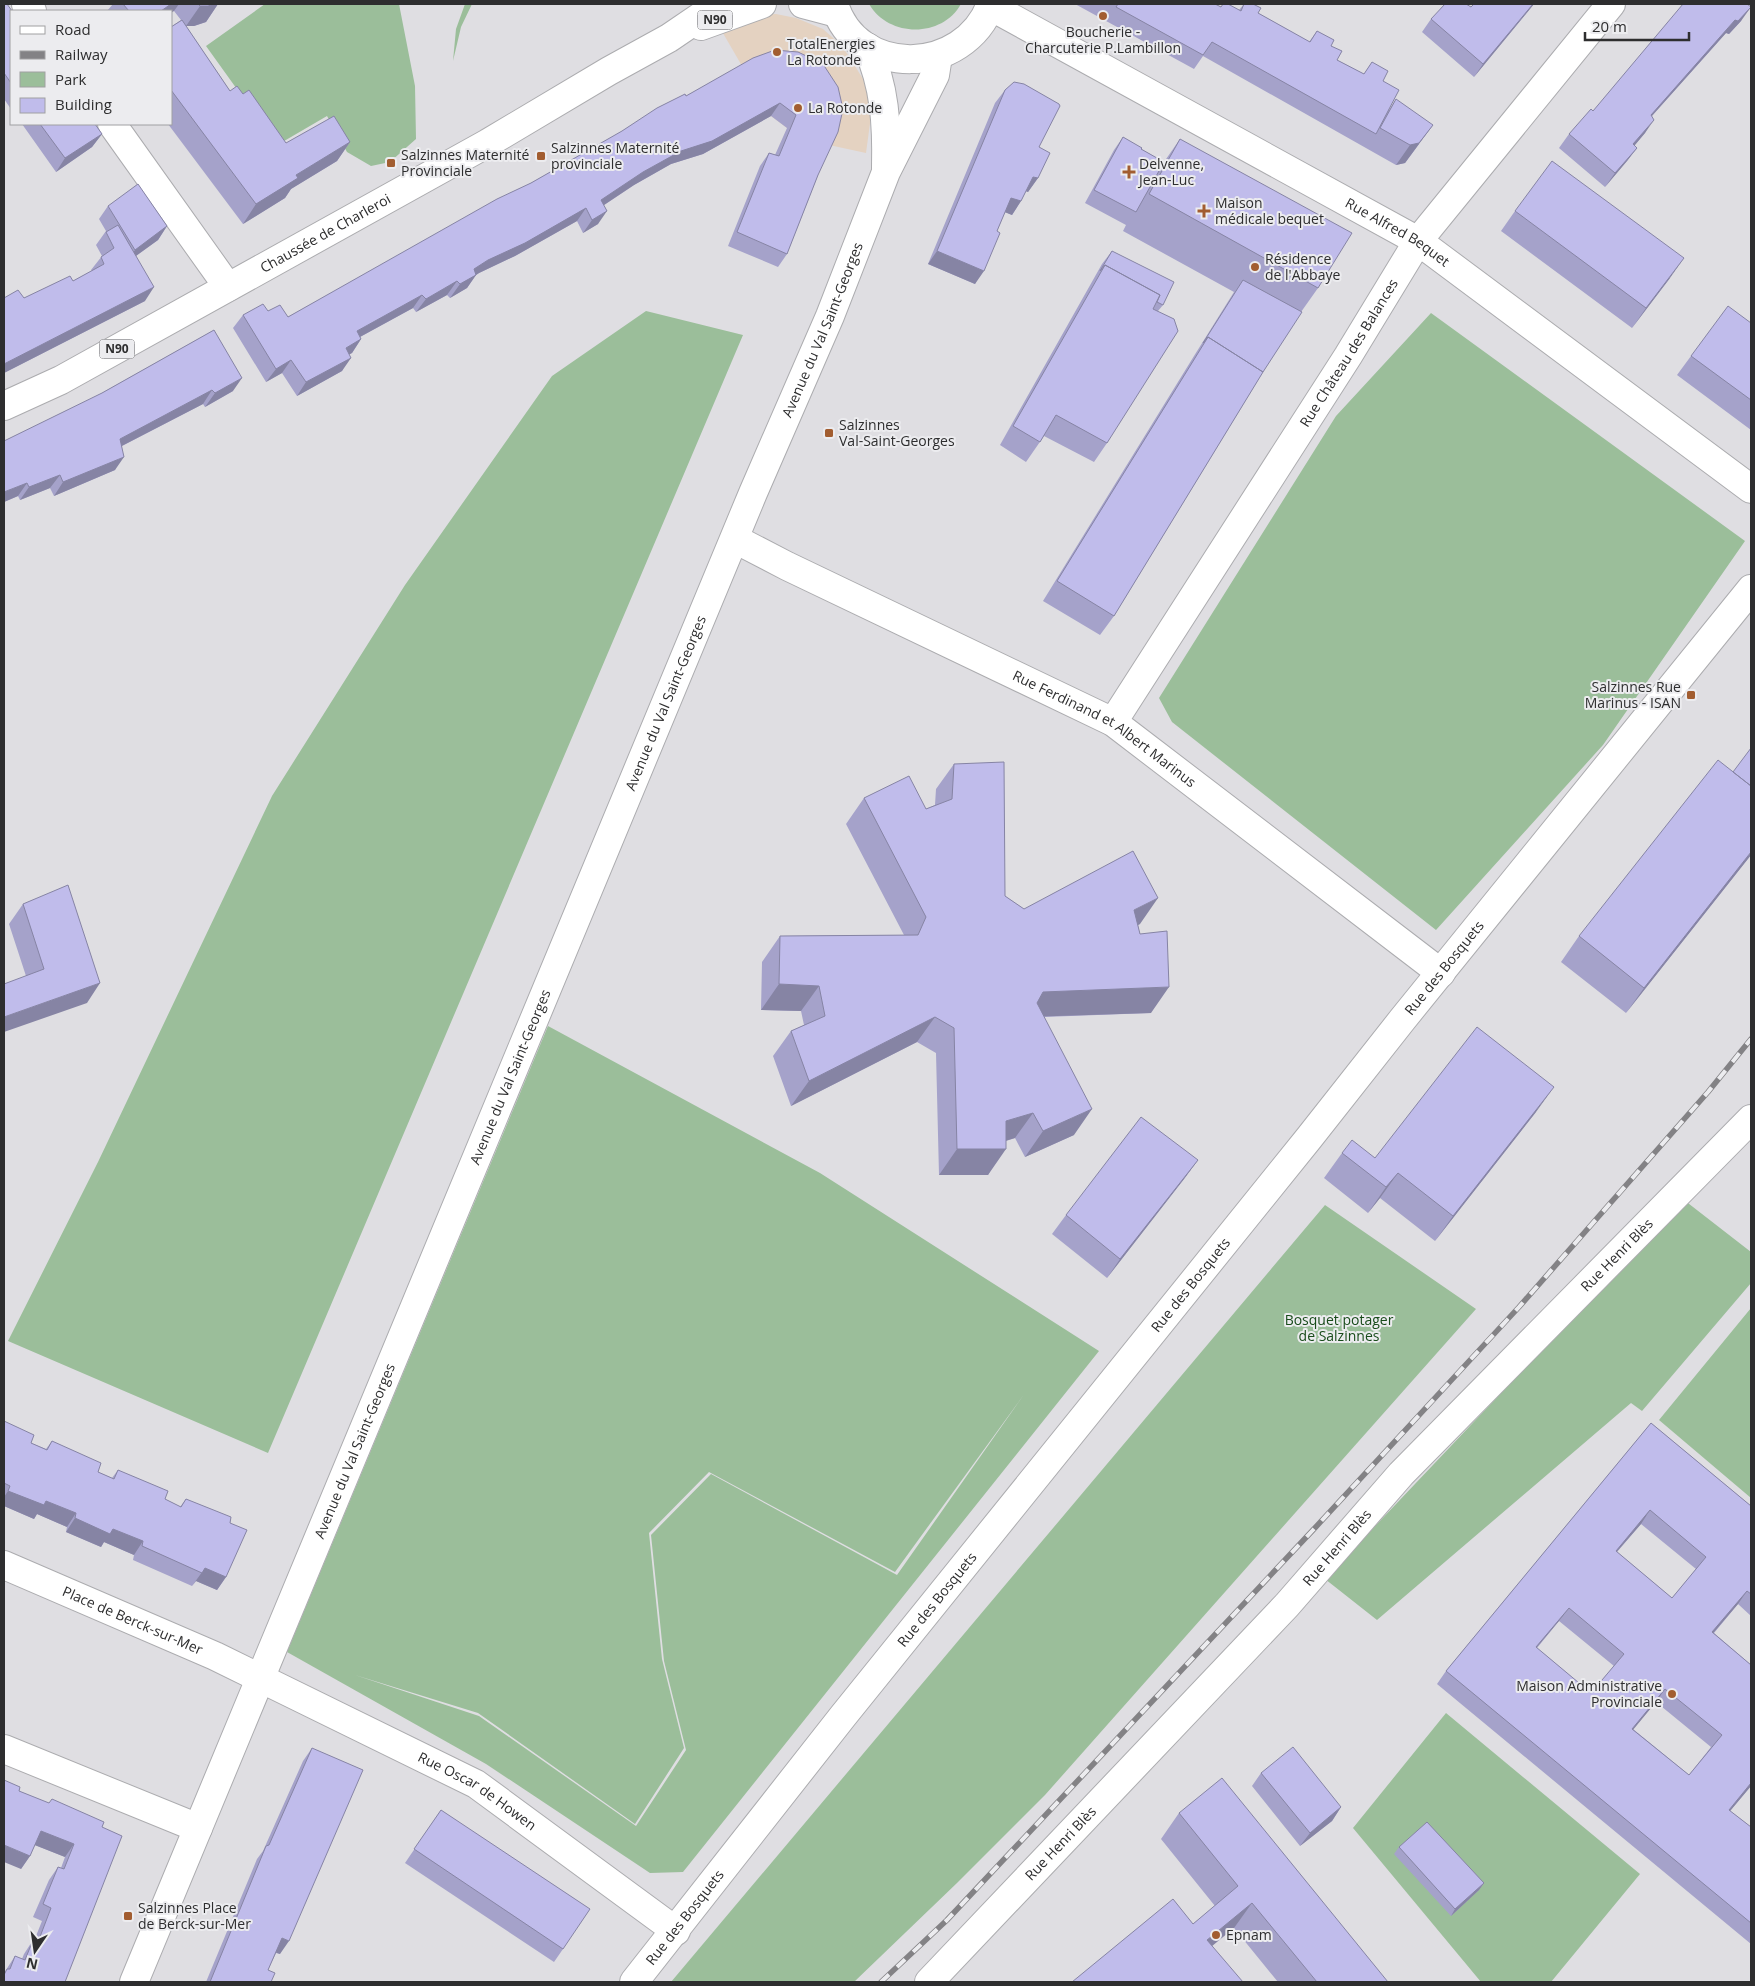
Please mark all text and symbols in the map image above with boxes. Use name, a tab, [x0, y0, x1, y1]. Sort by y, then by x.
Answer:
legend	[10, 10, 172, 125]
road number: N90	[698, 10, 732, 30]
marker: Boucherie - Charcuterie P.Lambillon	[1097, 10, 1109, 22]
scale bar	[1585, 10, 1689, 42]
text: 20 m	[1592, 16, 1627, 36]
text: Road	[55, 19, 91, 39]
place label: Boucherie - Charcuterie P.Lambillon	[1025, 22, 1181, 57]
place label: TotalEnergies La Rotonde	[787, 34, 875, 69]
text: Railway	[55, 44, 108, 64]
marker: TotalEnergies La Rotonde	[771, 46, 783, 58]
text: Park	[55, 69, 86, 89]
text: Building	[55, 94, 112, 114]
place label: La Rotonde	[808, 98, 882, 117]
marker: La Rotonde	[792, 102, 804, 114]
place label: Salzinnes Maternité provinciale	[551, 138, 679, 173]
place label: Salzinnes Maternité Provinciale	[401, 145, 529, 180]
marker: Salzinnes Maternité provinciale	[535, 150, 547, 162]
place label: Delvenne, Jean-Luc	[1137, 154, 1204, 189]
marker: Salzinnes Maternité Provinciale	[385, 157, 397, 169]
marker: Delvenne, Jean-Luc	[1123, 166, 1135, 178]
street label: Chaussée de Charleroi	[256, 189, 394, 277]
place label: Maison médicale bequet	[1215, 193, 1324, 228]
street label: Rue Alfred Bequet	[1342, 193, 1454, 270]
marker: Maison médicale bequet	[1197, 204, 1211, 218]
street label: Avenue du Val Saint-Georges	[777, 239, 867, 420]
place label: Résidence de l'Abbaye	[1265, 249, 1340, 284]
marker: Résidence de l'Abbaye	[1249, 261, 1261, 273]
street label: Rue Château des Balances	[1295, 275, 1402, 431]
road number: N90	[100, 339, 134, 358]
place label: Salzinnes Val-Saint-Georges	[839, 415, 955, 450]
marker: Salzinnes Val-Saint-Georges	[823, 427, 835, 439]
street label: Avenue du Val Saint-Georges	[620, 612, 710, 793]
street label: Rue Ferdinand et Albert Marinus	[1010, 665, 1200, 791]
place label: Salzinnes Rue Marinus - ISAN	[1585, 677, 1681, 712]
marker: Salzinnes Rue Marinus - ISAN	[1685, 689, 1697, 701]
street label: Rue des Bosquets	[1400, 916, 1488, 1019]
street label: Avenue du Val Saint-Georges	[465, 986, 555, 1167]
street label: Rue Henri Blès	[1576, 1214, 1657, 1295]
street label: Rue des Bosquets	[1146, 1233, 1234, 1336]
park label: Bosquet potager de Salzinnes	[1285, 1310, 1394, 1345]
street label: Avenue du Val Saint-Georges	[309, 1360, 399, 1541]
street label: Rue Henri Blès	[1298, 1505, 1375, 1590]
street label: Rue des Bosquets	[893, 1548, 981, 1650]
street label: Place de Berck-sur-Mer	[60, 1581, 206, 1659]
place label: Maison Administrative Provinciale	[1516, 1676, 1662, 1711]
marker: Maison Administrative Provinciale	[1666, 1688, 1678, 1700]
street label: Rue Oscar de Howen	[415, 1747, 540, 1834]
street label: Rue Henri Blès	[1020, 1802, 1100, 1884]
street label: Rue des Bosquets	[641, 1865, 728, 1969]
place label: Salzinnes Place de Berck-sur-Mer	[138, 1898, 251, 1933]
marker: Salzinnes Place de Berck-sur-Mer	[122, 1910, 134, 1922]
place label: Epnam	[1226, 1925, 1272, 1944]
north arrow	[10, 1926, 60, 1976]
marker: Epnam	[1210, 1929, 1222, 1941]
text: N	[24, 1954, 40, 1975]

